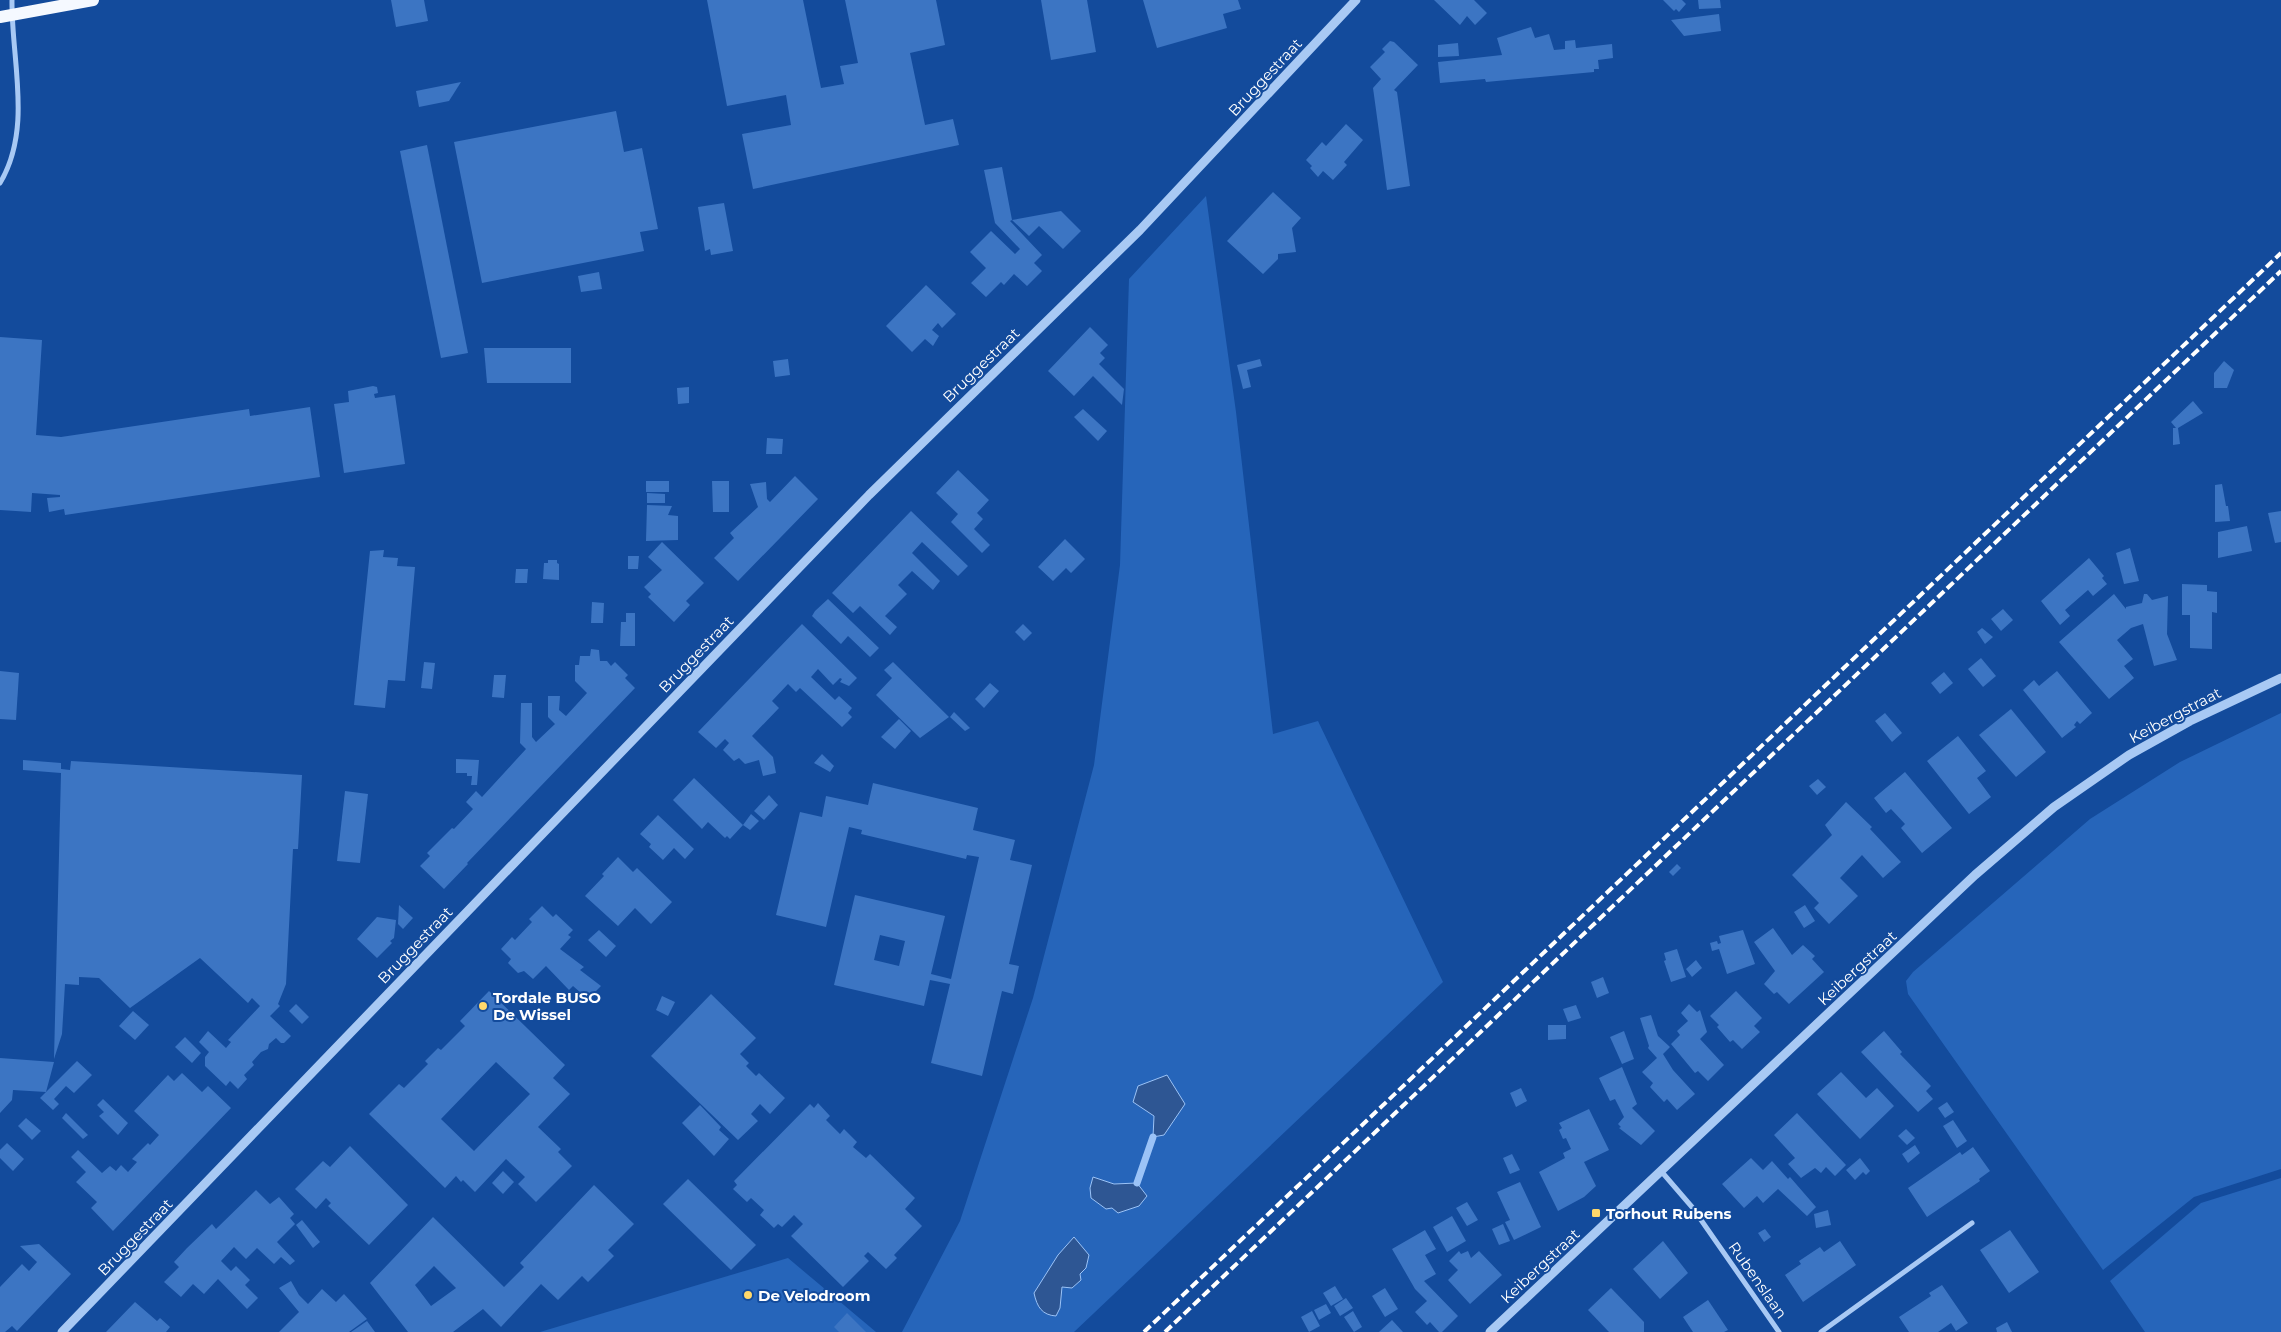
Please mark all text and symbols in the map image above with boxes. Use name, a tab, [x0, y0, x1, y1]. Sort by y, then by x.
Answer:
street label: Bruggestraat	[1224, 34, 1306, 120]
street label: Bruggestraat	[939, 324, 1023, 406]
street label: Bruggestraat	[655, 612, 737, 696]
street label: Keibergstraat	[2126, 683, 2224, 747]
street label: Bruggestraat	[374, 903, 456, 987]
street label: Keibergstraat	[1813, 926, 1901, 1010]
place label: Tordale BUSO De Wissel	[493, 988, 601, 1024]
marker: Tordale BUSO De Wissel	[477, 1000, 489, 1012]
street label: Bruggestraat	[94, 1195, 176, 1279]
place label: Torhout Rubens	[1606, 1204, 1732, 1223]
marker: Torhout Rubens	[1590, 1207, 1602, 1219]
street label: Keibergstraat	[1496, 1224, 1584, 1308]
street label: Rubenslaan	[1725, 1238, 1791, 1322]
place label: De Velodroom	[758, 1286, 870, 1305]
marker: De Velodroom	[742, 1289, 754, 1301]

